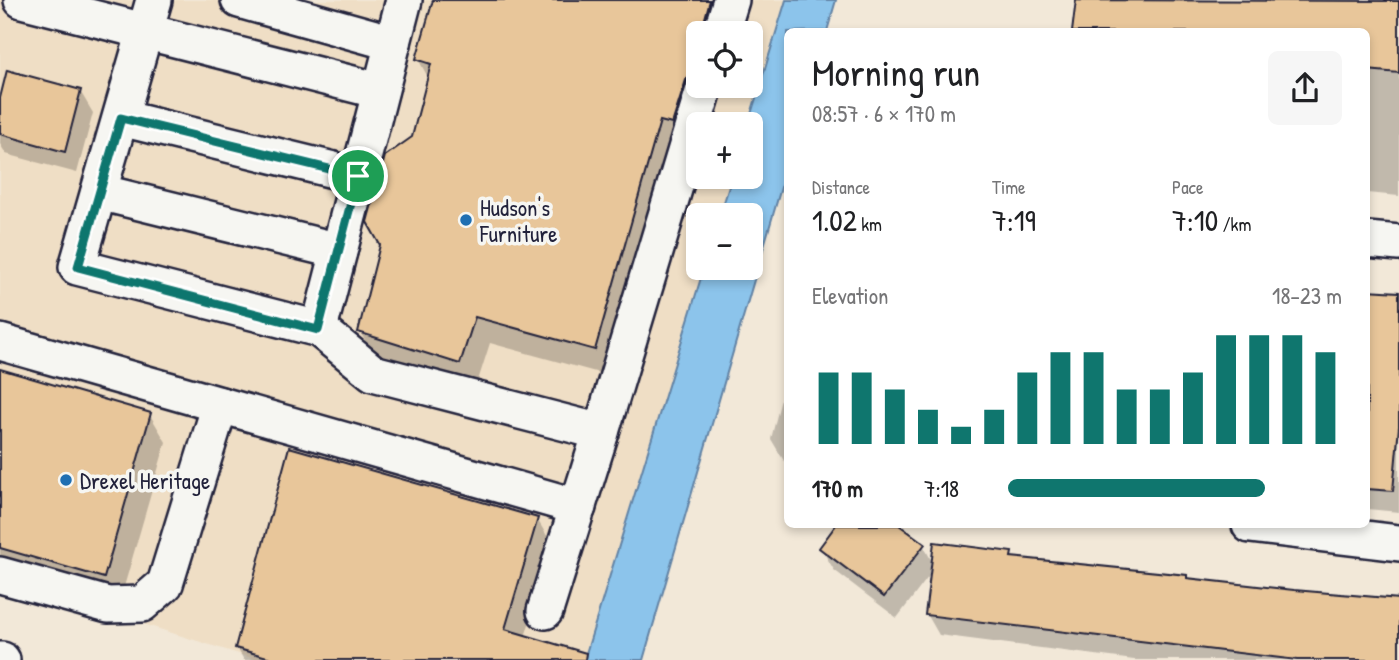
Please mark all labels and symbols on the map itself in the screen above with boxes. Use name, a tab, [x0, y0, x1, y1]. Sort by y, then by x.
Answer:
pin	[328, 146, 388, 206]
place label: Hudson's Furniture	[479, 192, 557, 249]
marker: Hudson's Furniture	[458, 212, 474, 228]
place label: Drexel Heritage	[80, 465, 210, 496]
marker: Drexel Heritage	[58, 472, 74, 488]

